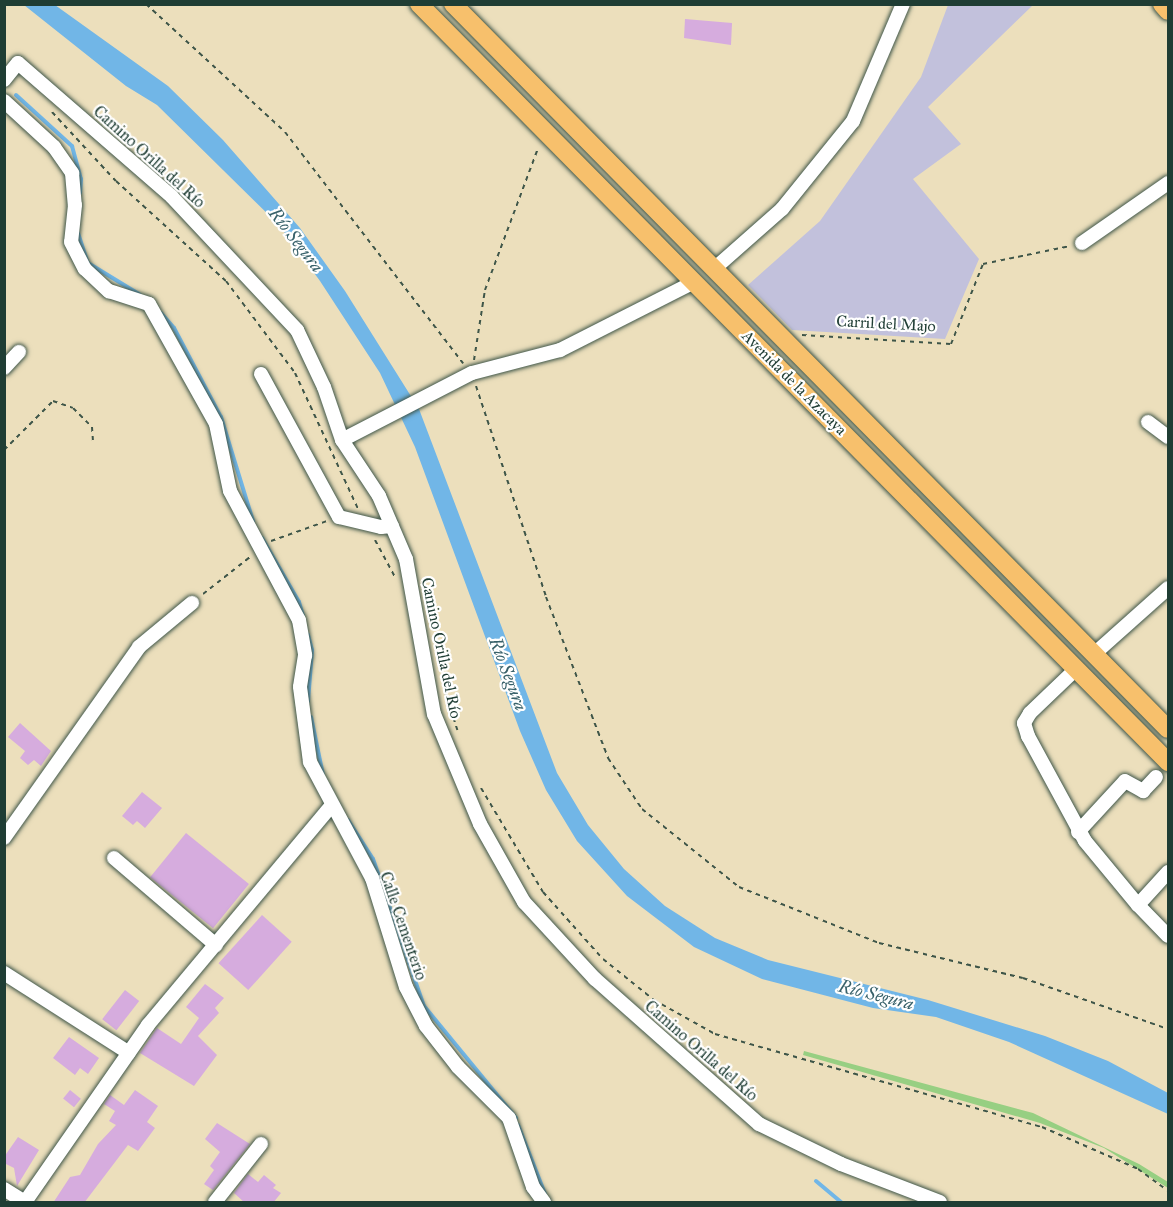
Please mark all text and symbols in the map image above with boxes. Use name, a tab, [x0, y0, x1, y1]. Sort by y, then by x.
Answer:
street label: Camino Orilla del Río	[89, 102, 209, 212]
water label: Río Segura	[264, 203, 328, 277]
street label: Carril del Majo	[836, 312, 936, 336]
street label: Avenida de la Azacaya	[737, 326, 851, 440]
street label: Camino Orilla del Río	[417, 576, 465, 720]
water label: Río Segura	[484, 634, 532, 714]
street label: Calle Cementerio	[375, 869, 431, 983]
water label: Río Segura	[836, 975, 916, 1015]
street label: Camino Orilla del Río	[641, 997, 761, 1105]

